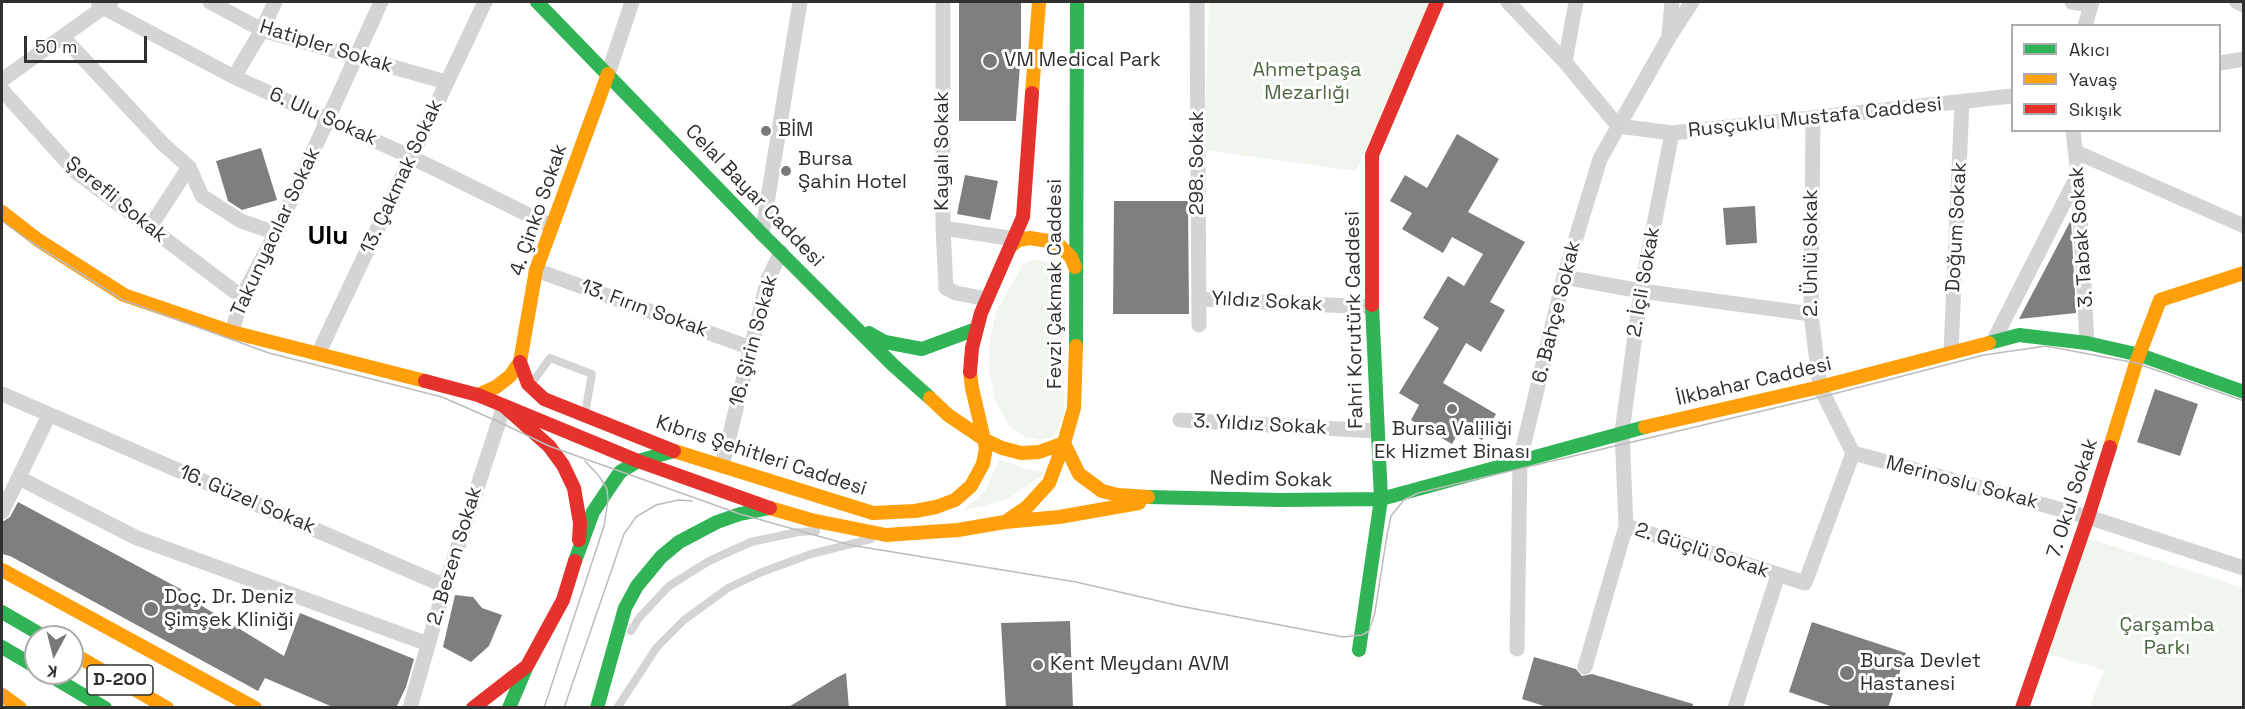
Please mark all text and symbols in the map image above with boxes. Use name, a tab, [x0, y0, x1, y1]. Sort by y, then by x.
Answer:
street label: Hatipler Sokak	[257, 15, 395, 79]
scale bar	[27, 24, 150, 62]
legend	[2011, 24, 2221, 132]
text: 50 m	[35, 35, 77, 58]
text: Akıcı	[2069, 38, 2110, 61]
place label: VM Medical Park	[1004, 49, 1161, 73]
marker: VM Medical Park	[981, 52, 999, 70]
park label: Ahmetpaşa Mezarlığı	[1253, 59, 1361, 106]
text: Yavaş	[2069, 68, 2118, 91]
street label: 6. Ulu Sokak	[265, 83, 381, 151]
street label: Kayalı Sokak	[931, 91, 955, 211]
street label: Rusçuklu Mustafa Caddesi	[1687, 93, 1943, 143]
street label: 13. Çakmak Sokak	[356, 96, 448, 258]
text: Sıkışık	[2069, 98, 2122, 121]
street label: 298. Sokak	[1186, 111, 1210, 215]
place label: BİM	[778, 119, 813, 143]
street label: Celal Bayar Caddesi	[680, 120, 828, 272]
marker: BİM	[759, 124, 773, 138]
street label: 4. Çinko Sokak	[505, 141, 573, 279]
street label: Takunyacılar Sokak	[226, 144, 326, 320]
place label: Bursa Şahin Hotel	[798, 148, 907, 195]
street label: Şerefli Sokak	[60, 152, 172, 248]
street label: Doğum Sokak	[1942, 161, 1972, 293]
marker: Bursa Şahin Hotel	[779, 164, 793, 178]
street label: 3. Tabak Sokak	[2065, 166, 2099, 308]
street label: Fevzi Çakmak Caddesi	[1044, 179, 1068, 389]
street label: 2. Ünlü Sokak	[1800, 189, 1824, 317]
street label: Fahri Korutürk Caddesi	[1341, 211, 1369, 429]
district label: Ulu	[308, 221, 348, 253]
street label: 2. İçli Sokak	[1623, 225, 1665, 339]
street label: 6. Bahçe Sokak	[1528, 238, 1586, 386]
street label: 16. Şirin Sokak	[725, 273, 783, 409]
street label: 13. Fırın Sokak	[577, 275, 711, 343]
street label: Yıldız Sokak	[1211, 287, 1323, 317]
street label: İlkbahar Caddesi	[1674, 352, 1834, 412]
marker: Bursa Valiliği Ek Hizmet Binası	[1445, 402, 1459, 416]
street label: 3. Yıldız Sokak	[1193, 410, 1327, 440]
street label: Kıbrıs Şehitleri Caddesi	[653, 411, 869, 501]
place label: Bursa Valiliği Ek Hizmet Binası	[1374, 418, 1530, 465]
street label: 7. Okul Sokak	[2042, 435, 2104, 561]
street label: Merinoslu Sokak	[1883, 451, 2041, 515]
street label: 16. Güzel Sokak	[175, 461, 319, 539]
street label: Nedim Sokak	[1209, 467, 1333, 493]
street label: 2. Bezen Sokak	[423, 484, 487, 628]
street label: 2. Güçlü Sokak	[1632, 518, 1772, 584]
place label: Doç. Dr. Deniz Şimşek Kliniği	[164, 586, 294, 633]
marker: Doç. Dr. Deniz Şimşek Kliniği	[142, 600, 160, 618]
park label: Çarşamba Parkı	[2119, 614, 2215, 661]
north arrow	[24, 625, 84, 685]
place label: Bursa Devlet Hastanesi	[1860, 650, 1981, 697]
place label: Kent Meydanı AVM	[1050, 653, 1229, 677]
marker: Kent Meydanı AVM	[1031, 658, 1045, 672]
text: K	[46, 660, 58, 682]
marker: Bursa Devlet Hastanesi	[1838, 664, 1856, 682]
road number: D-200	[87, 665, 153, 695]

